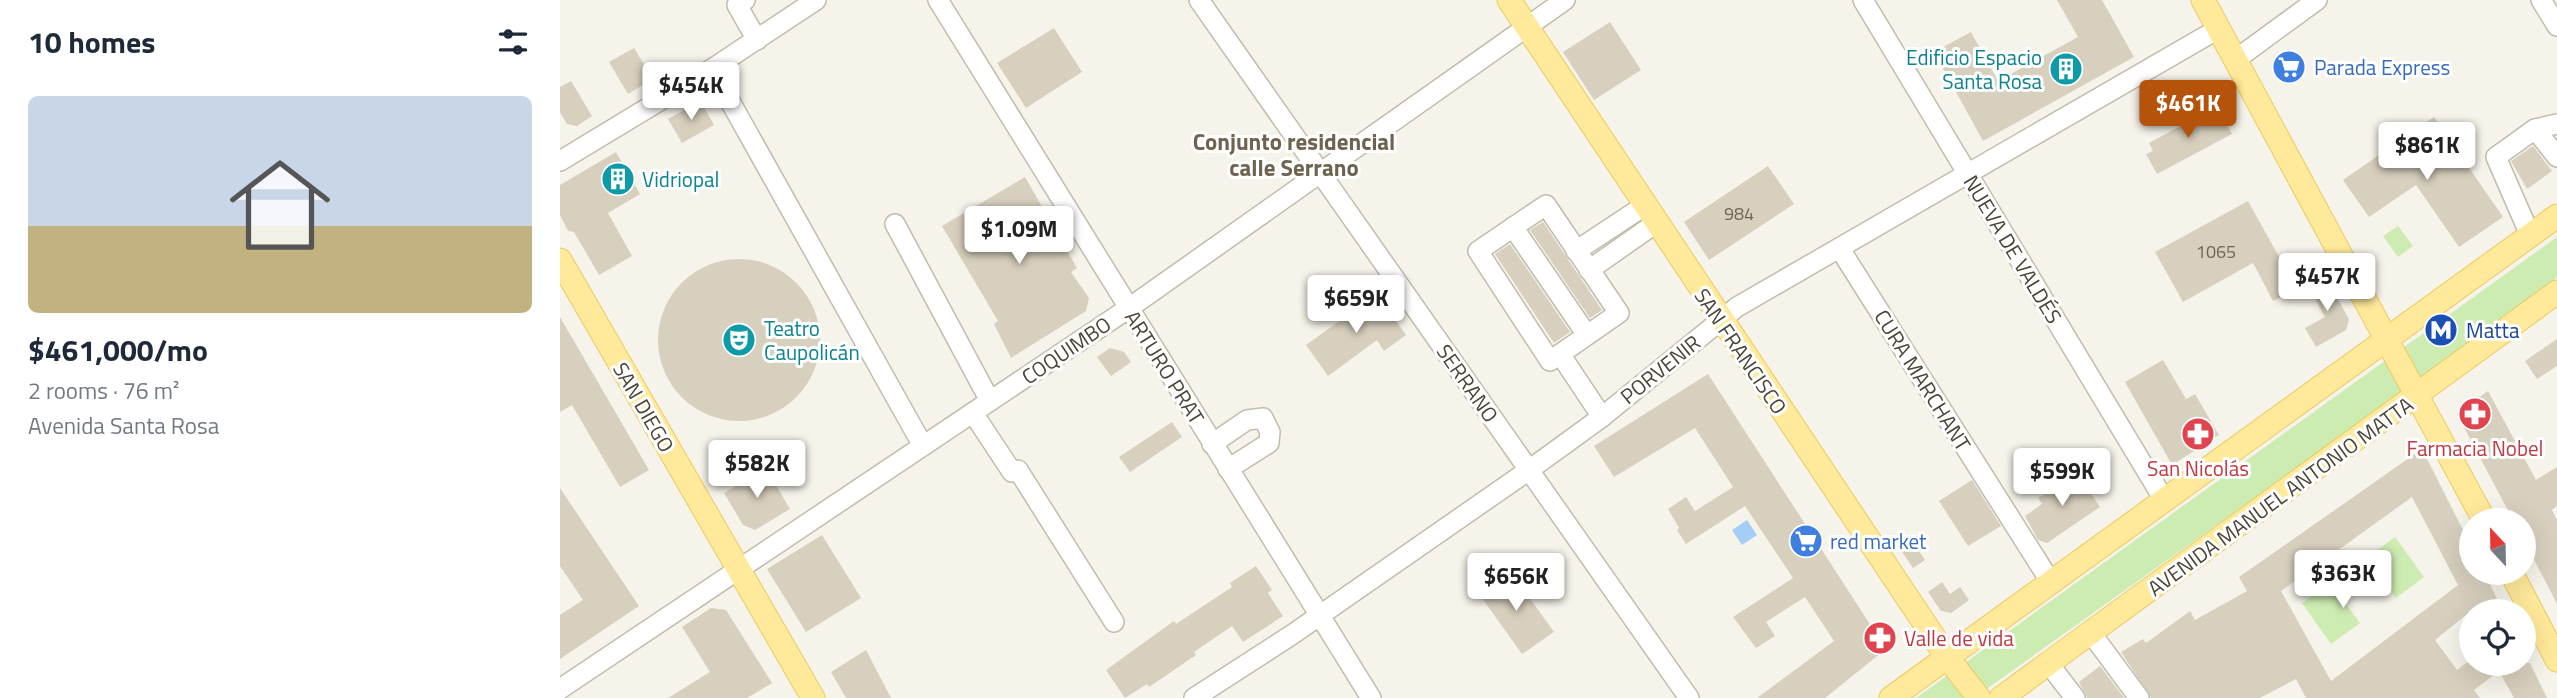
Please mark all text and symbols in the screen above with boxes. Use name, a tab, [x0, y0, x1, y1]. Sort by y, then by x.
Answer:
text: 10 homes	[28, 19, 155, 65]
icon: filters	[494, 23, 532, 61]
place label: Edificio Espacio Santa Rosa	[1906, 41, 2042, 97]
supermarket icon: Parada Express	[2270, 48, 2308, 86]
building icon: Edificio Espacio Santa Rosa	[2047, 50, 2085, 88]
place label: Parada Express	[2314, 51, 2450, 83]
pin: $454K	[642, 62, 740, 122]
text: $454K	[658, 67, 724, 102]
pin: $461K	[2139, 80, 2237, 140]
text: $461K	[2155, 85, 2221, 120]
pin: $861K	[2378, 122, 2476, 182]
district label: Conjunto residencial calle Serrano	[1193, 124, 1395, 185]
text: $861K	[2394, 127, 2460, 162]
icon: home	[217, 142, 343, 268]
building icon: Vidriopal	[599, 160, 637, 198]
place label: Vidriopal	[642, 163, 719, 195]
street label: NUEVA DE VALDÉS	[1956, 169, 2070, 329]
house number: 984	[1724, 200, 1754, 227]
pin: $1.09M	[962, 206, 1076, 266]
text: $1.09M	[980, 211, 1058, 246]
house number: 1065	[2196, 238, 2236, 265]
pin: $457K	[2278, 254, 2376, 313]
text: $457K	[2294, 258, 2360, 293]
pin: $659K	[1307, 276, 1405, 335]
text: $659K	[1323, 280, 1389, 315]
street label: SAN FRANCISCO	[1687, 282, 1795, 420]
street label: CURA MARCHANT	[1867, 303, 1979, 457]
street label: ARTURO PRAT	[1117, 304, 1213, 430]
street label: COQUIMBO	[1015, 308, 1117, 392]
metro station icon: Matta	[2422, 311, 2460, 349]
place label: Teatro Caupolicán	[764, 312, 860, 368]
place label: Matta	[2466, 314, 2520, 346]
theatre icon: Teatro Caupolicán	[720, 321, 758, 359]
text: $461,000/mo	[28, 327, 208, 373]
street label: PORVENIR	[1613, 327, 1707, 411]
street label: SERRANO	[1429, 337, 1507, 429]
street label: SAN DIEGO	[605, 356, 683, 458]
text: 2 rooms · 76 m²	[28, 373, 179, 408]
street label: AVENIDA MANUEL ANTONIO MATTA	[2141, 388, 2420, 603]
pharmacy icon: Farmacia Nobel	[2456, 395, 2494, 433]
text: Avenida Santa Rosa	[28, 408, 219, 443]
pharmacy icon: San Nicolás	[2179, 415, 2217, 453]
place label: Farmacia Nobel	[2407, 432, 2543, 464]
pin: $582K	[708, 440, 806, 500]
text: $582K	[724, 445, 790, 480]
pin: $599K	[2013, 448, 2111, 508]
place label: San Nicolás	[2147, 452, 2249, 484]
text: $599K	[2029, 453, 2095, 488]
north arrow	[2459, 508, 2536, 584]
map controls	[2459, 508, 2536, 676]
supermarket icon: red market	[1787, 522, 1825, 560]
place label: red market	[1830, 525, 1927, 557]
pin: $363K	[2294, 550, 2392, 610]
pin: $656K	[1467, 554, 1565, 613]
text: $363K	[2310, 555, 2376, 590]
text: $656K	[1483, 558, 1549, 593]
button: locate	[2459, 599, 2536, 676]
pharmacy icon: Valle de vida	[1861, 619, 1899, 657]
place label: Valle de vida	[1904, 622, 2014, 654]

